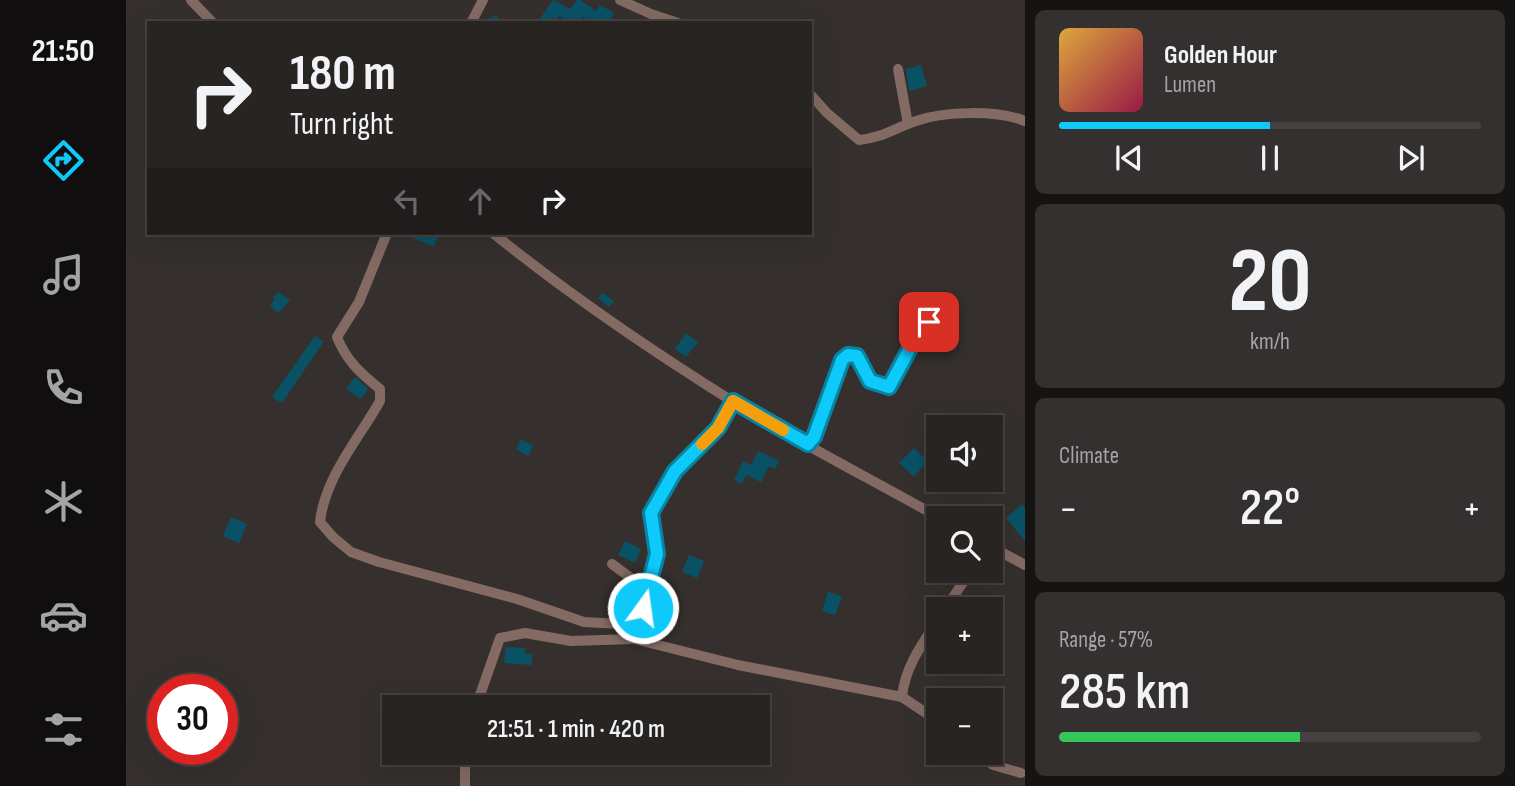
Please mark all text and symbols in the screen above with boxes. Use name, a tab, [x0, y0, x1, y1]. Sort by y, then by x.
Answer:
text: 21:50	[31, 32, 95, 71]
text: Golden Hour	[1164, 40, 1277, 71]
text: 180 m	[290, 45, 396, 104]
icon: right	[175, 49, 266, 140]
text: Lumen	[1164, 71, 1216, 99]
text: Turn right	[290, 105, 394, 144]
icon: directions	[39, 136, 88, 185]
icon: previous	[1110, 139, 1148, 177]
icon: pause	[1251, 139, 1289, 177]
icon: next	[1392, 139, 1430, 177]
icon: left	[388, 182, 426, 220]
icon: ahead	[461, 182, 499, 220]
icon: right	[534, 182, 572, 220]
text: 20	[1228, 228, 1312, 337]
icon: music	[39, 250, 88, 299]
pin	[899, 292, 959, 352]
icon: arrive	[910, 303, 948, 341]
text: km/h	[1250, 328, 1290, 356]
icon: phone	[39, 363, 88, 412]
map controls	[926, 415, 1003, 765]
button: sound	[926, 415, 1003, 492]
text: Climate	[1059, 442, 1119, 470]
icon: climate	[39, 477, 88, 526]
text: 22°	[1240, 477, 1300, 540]
text: −	[1059, 487, 1078, 532]
text: +	[1462, 487, 1481, 532]
button: search	[926, 506, 1003, 583]
position arrow	[606, 571, 680, 645]
icon: car	[39, 591, 88, 640]
button: +	[926, 597, 1003, 674]
text: Range · 57%	[1059, 626, 1153, 654]
text: 285 km	[1059, 661, 1190, 724]
speed limit sign: 30	[147, 674, 238, 765]
button: −	[926, 688, 1003, 765]
icon: filters	[39, 705, 88, 754]
text: 21:51 · 1 min · 420 m	[487, 714, 665, 745]

